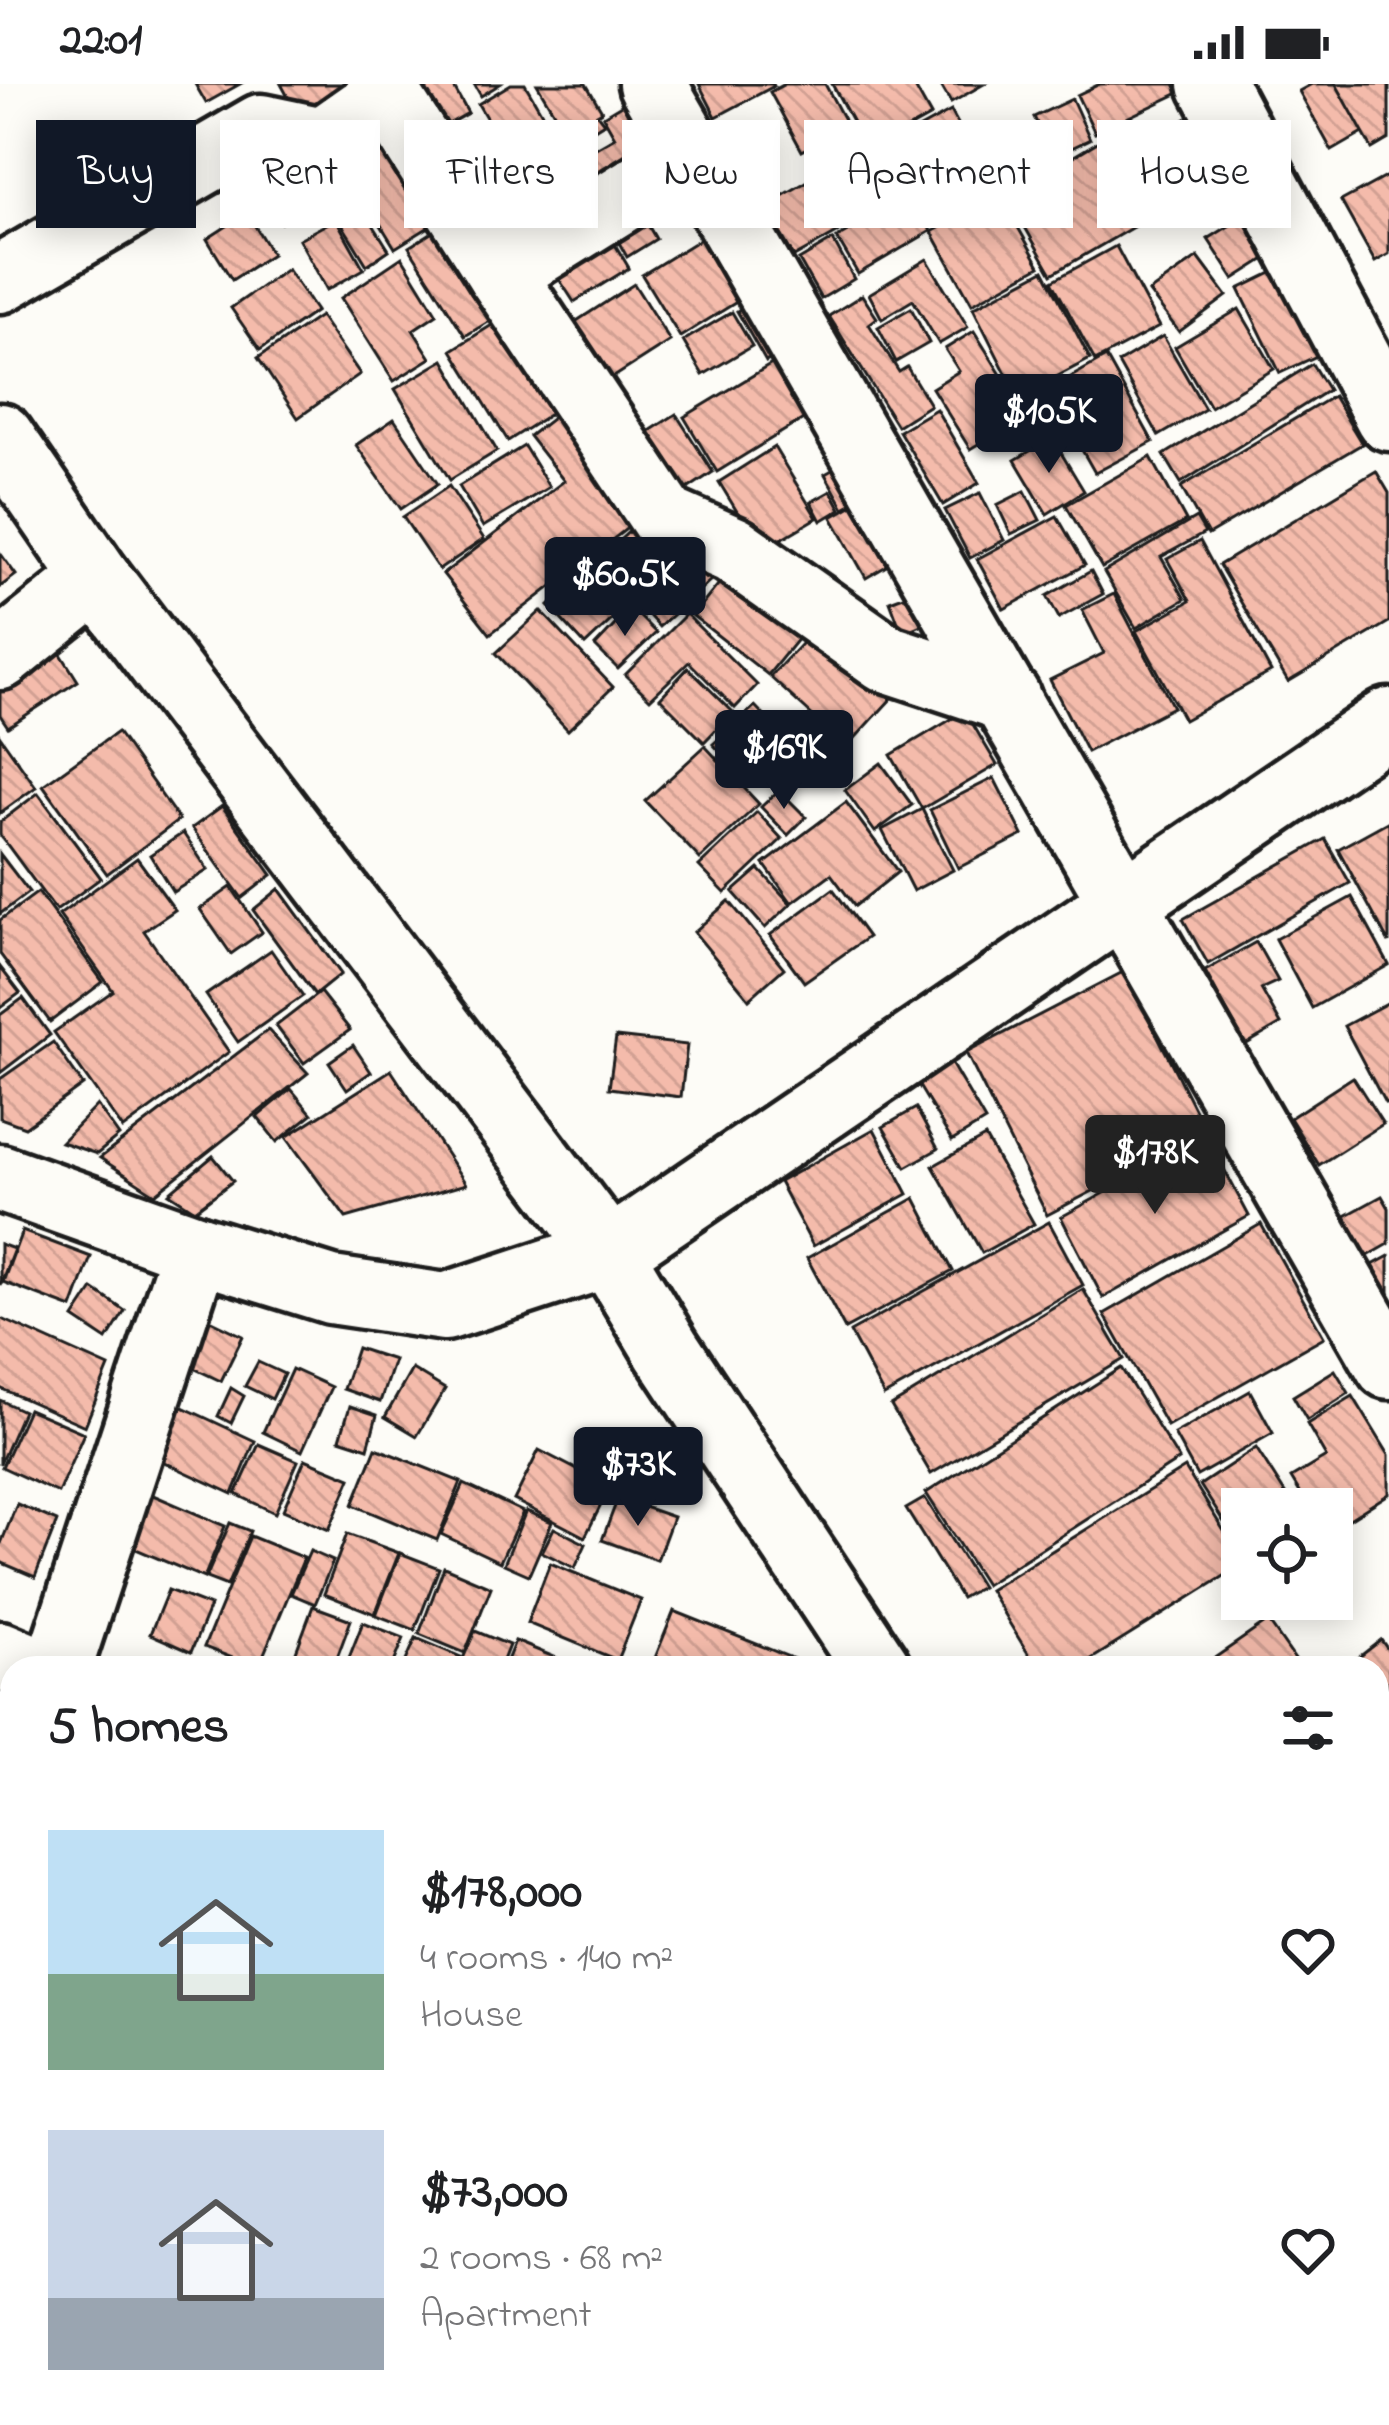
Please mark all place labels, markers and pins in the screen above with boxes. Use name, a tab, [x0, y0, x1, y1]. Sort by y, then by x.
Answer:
pin: $105K	[965, 374, 1133, 476]
pin: $60.5K	[527, 537, 723, 639]
pin: $169K	[700, 710, 868, 812]
pin: $178K	[1071, 1115, 1239, 1217]
pin: $73K	[567, 1427, 709, 1529]

